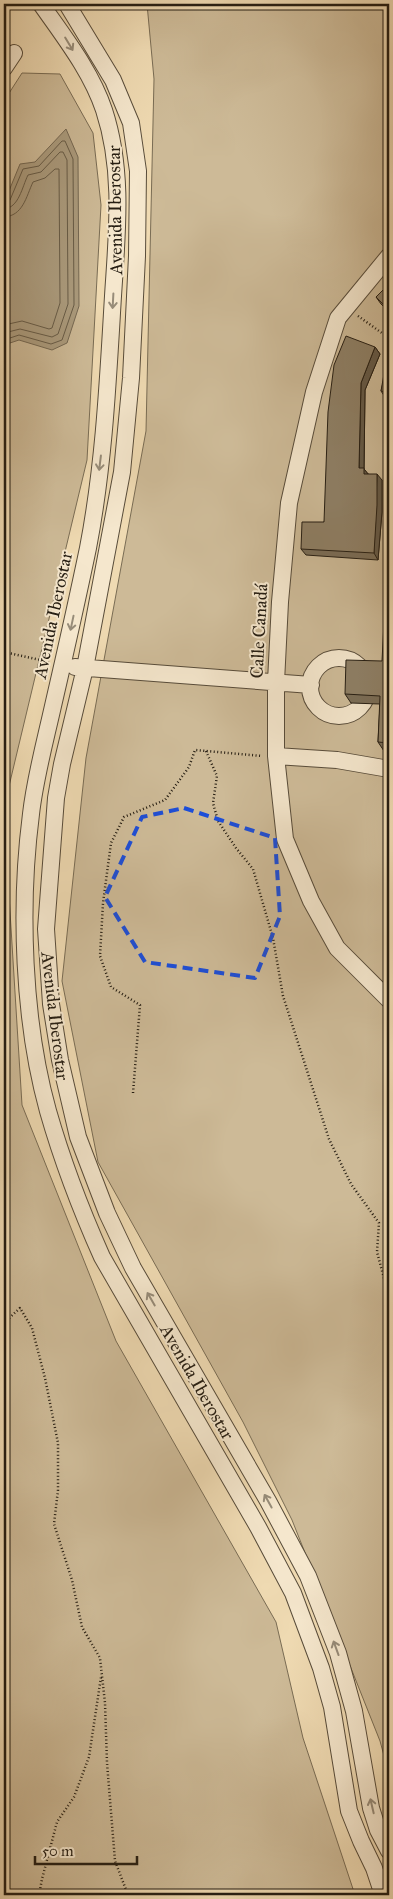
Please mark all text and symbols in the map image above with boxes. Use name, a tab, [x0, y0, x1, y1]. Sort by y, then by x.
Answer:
one-way arrow	[64, 37, 74, 51]
street label: Avenida Iberostar	[103, 145, 127, 276]
one-way arrow	[109, 293, 118, 309]
one-way arrow	[95, 454, 105, 470]
street label: Avenida Iberostar	[29, 549, 77, 682]
street label: Calle Canadá	[246, 583, 272, 679]
one-way arrow	[66, 614, 76, 630]
street label: Avenida Iberostar	[36, 949, 74, 1082]
one-way arrow	[146, 1293, 156, 1307]
street label: Avenida Iberostar	[155, 1320, 239, 1444]
one-way arrow	[263, 1493, 273, 1508]
one-way arrow	[331, 1641, 340, 1656]
one-way arrow	[366, 1799, 376, 1815]
scale bar	[35, 1834, 138, 1866]
text: 50 m	[42, 1842, 74, 1860]

